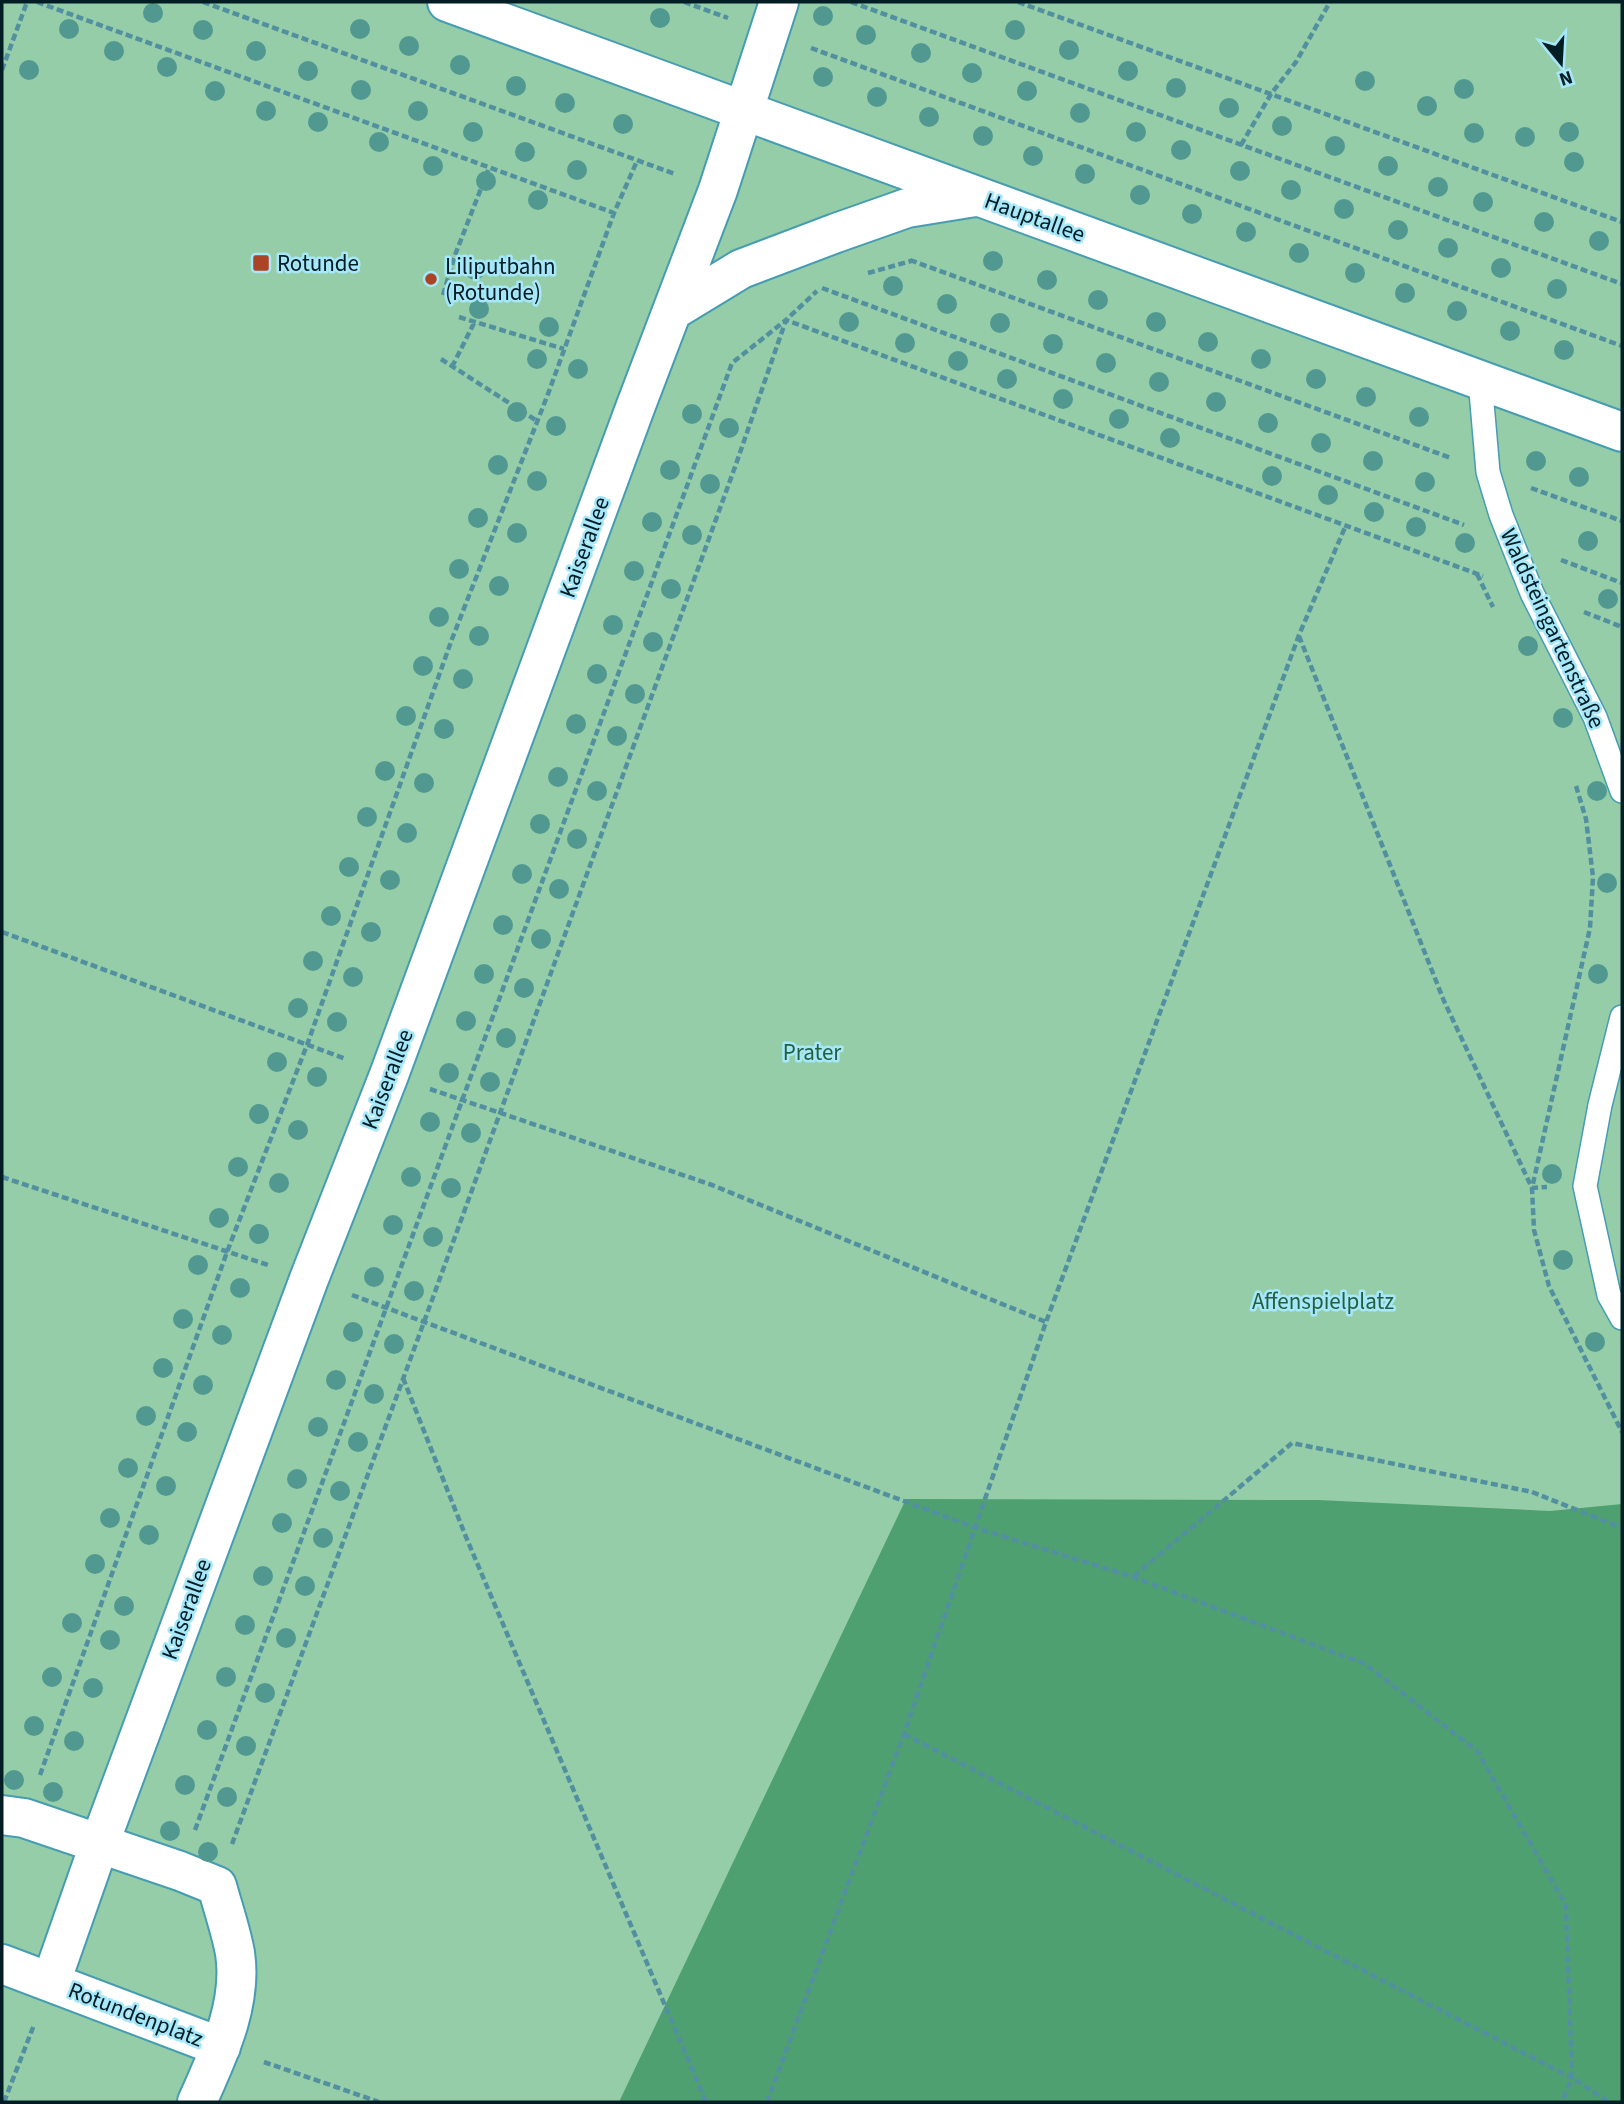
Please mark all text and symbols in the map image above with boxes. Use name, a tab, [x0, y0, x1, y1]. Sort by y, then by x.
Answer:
north arrow	[1526, 28, 1596, 98]
text: N	[1556, 63, 1576, 93]
street label: Hauptallee	[980, 184, 1090, 251]
place label: Rotunde	[277, 247, 359, 280]
place label: Liliputbahn (Rotunde)	[445, 250, 556, 309]
marker: Rotunde	[251, 253, 271, 273]
marker: Liliputbahn (Rotunde)	[423, 271, 439, 287]
street label: Kaiserallee	[551, 492, 618, 602]
street label: Waldsteingartenstraße	[1492, 523, 1613, 734]
street label: Kaiserallee	[353, 1024, 422, 1134]
park label: Prater	[783, 1036, 842, 1069]
park label: Affenspielplatz	[1252, 1285, 1394, 1318]
street label: Kaiserallee	[153, 1554, 220, 1664]
street label: Rotundenplatz	[64, 1974, 208, 2055]

